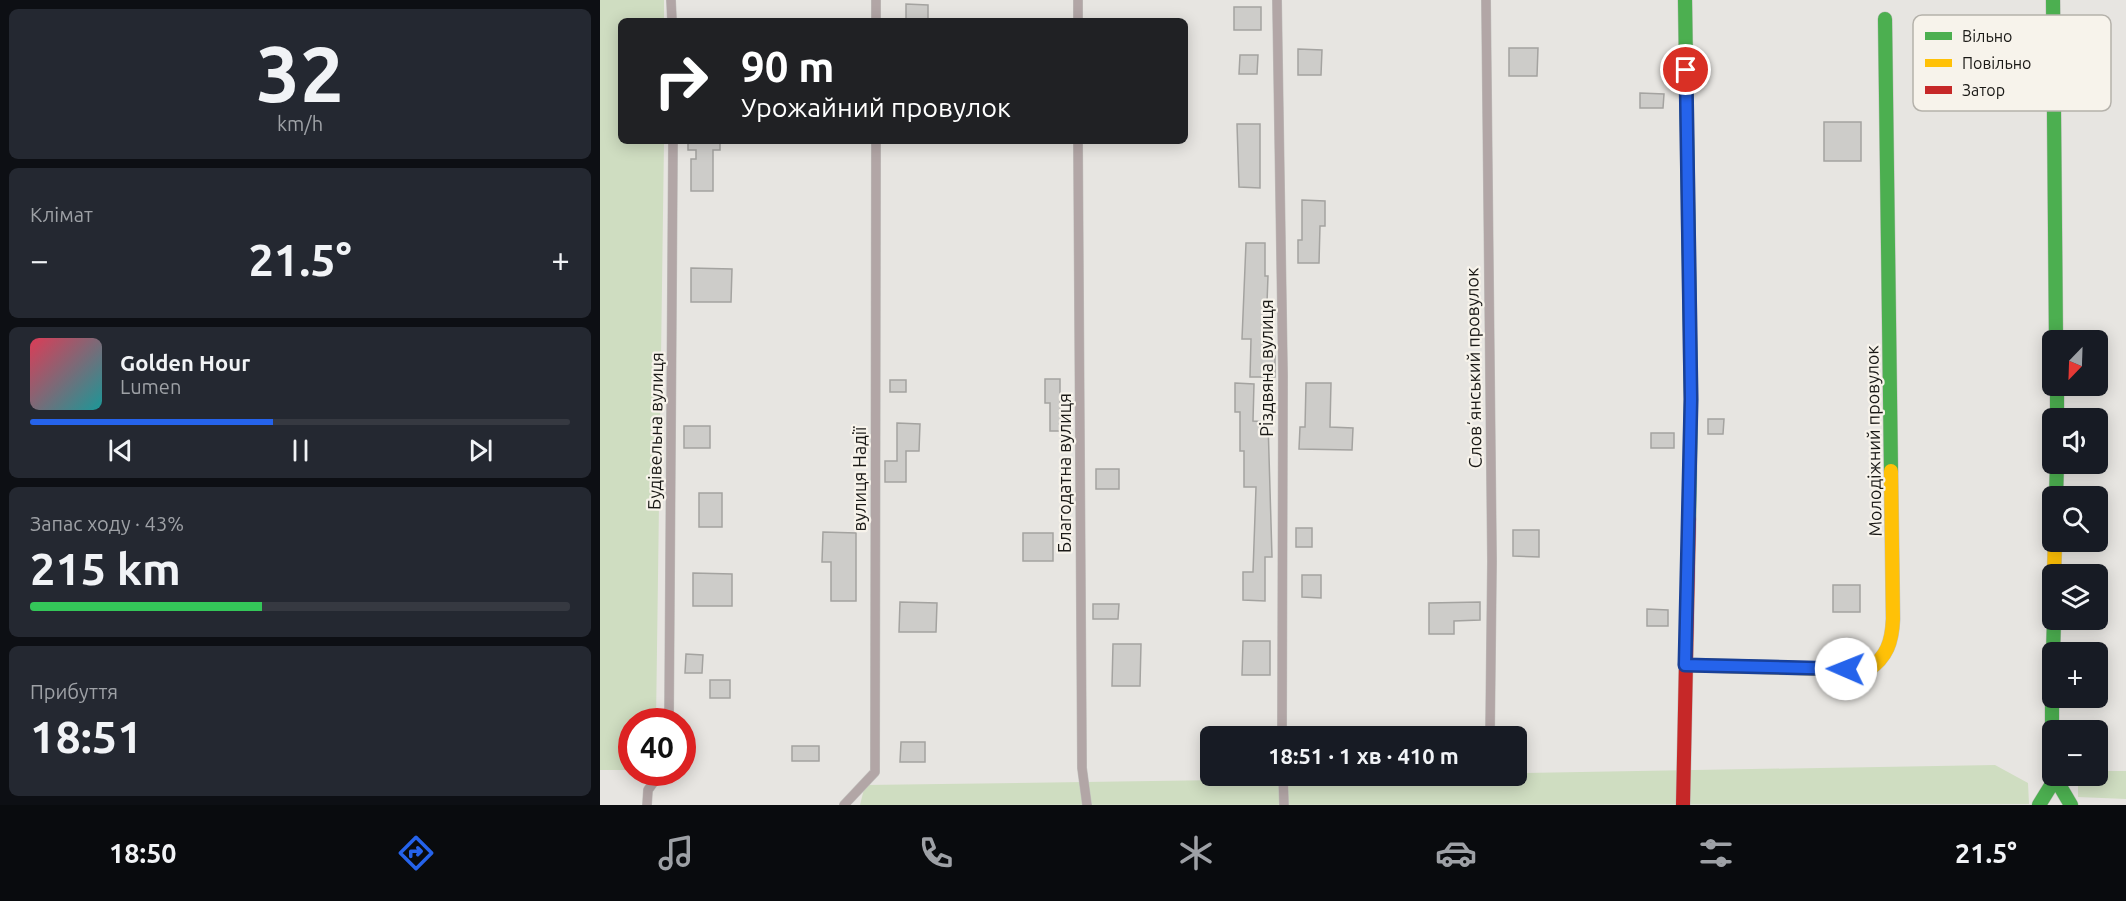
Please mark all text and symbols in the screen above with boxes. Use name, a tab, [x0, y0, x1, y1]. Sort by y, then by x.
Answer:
legend	[1913, 15, 2111, 111]
text: Вільно	[1962, 27, 2012, 45]
text: 32	[256, 29, 344, 117]
icon: right	[642, 42, 720, 120]
text: 90 m	[741, 43, 835, 90]
pin	[1660, 44, 1711, 95]
icon: arrive	[1669, 53, 1702, 86]
text: Повільно	[1962, 54, 2031, 72]
text: Затор	[1962, 81, 2005, 99]
text: Урожайний провулок	[741, 92, 1011, 122]
text: km/h	[277, 112, 323, 135]
text: Клімат	[30, 203, 93, 226]
text: 21.5°	[248, 234, 352, 285]
text: −	[30, 241, 49, 278]
text: +	[551, 241, 570, 278]
street label: Словʼянський провулок	[1461, 268, 1485, 468]
street label: Різдвяна вулиця	[1256, 299, 1276, 437]
north arrow	[2042, 330, 2108, 396]
map controls	[2042, 330, 2108, 786]
street label: Молодіжний провулок	[1861, 345, 1885, 537]
text: Golden Hour	[120, 350, 250, 375]
street label: Будівельна вулиця	[644, 352, 666, 510]
text: Lumen	[120, 375, 181, 398]
street label: Благодатна вулиця	[1054, 393, 1074, 553]
button: sound	[2042, 408, 2108, 474]
street label: вулиця Надії	[849, 426, 869, 531]
icon: previous	[104, 434, 137, 467]
icon: pause	[284, 434, 317, 467]
icon: next	[464, 434, 497, 467]
button: search	[2042, 486, 2108, 552]
text: Запас ходу · 43%	[30, 512, 184, 535]
text: 215 km	[30, 543, 181, 594]
button: layers	[2042, 564, 2108, 630]
position arrow	[1814, 637, 1878, 701]
button: +	[2042, 642, 2108, 708]
text: Прибуття	[30, 680, 118, 703]
speed limit sign: 40	[618, 708, 696, 786]
text: 18:51	[30, 711, 143, 762]
button: −	[2042, 720, 2108, 786]
text: 18:51 · 1 хв · 410 m	[1268, 743, 1459, 768]
icon: directions	[395, 832, 437, 874]
icon: music	[655, 832, 697, 874]
icon: phone	[915, 832, 957, 874]
icon: climate	[1175, 832, 1217, 874]
icon: car	[1435, 832, 1477, 874]
icon: filters	[1695, 832, 1737, 874]
text: 18:50	[109, 838, 177, 868]
text: 21.5°	[1955, 838, 2017, 868]

